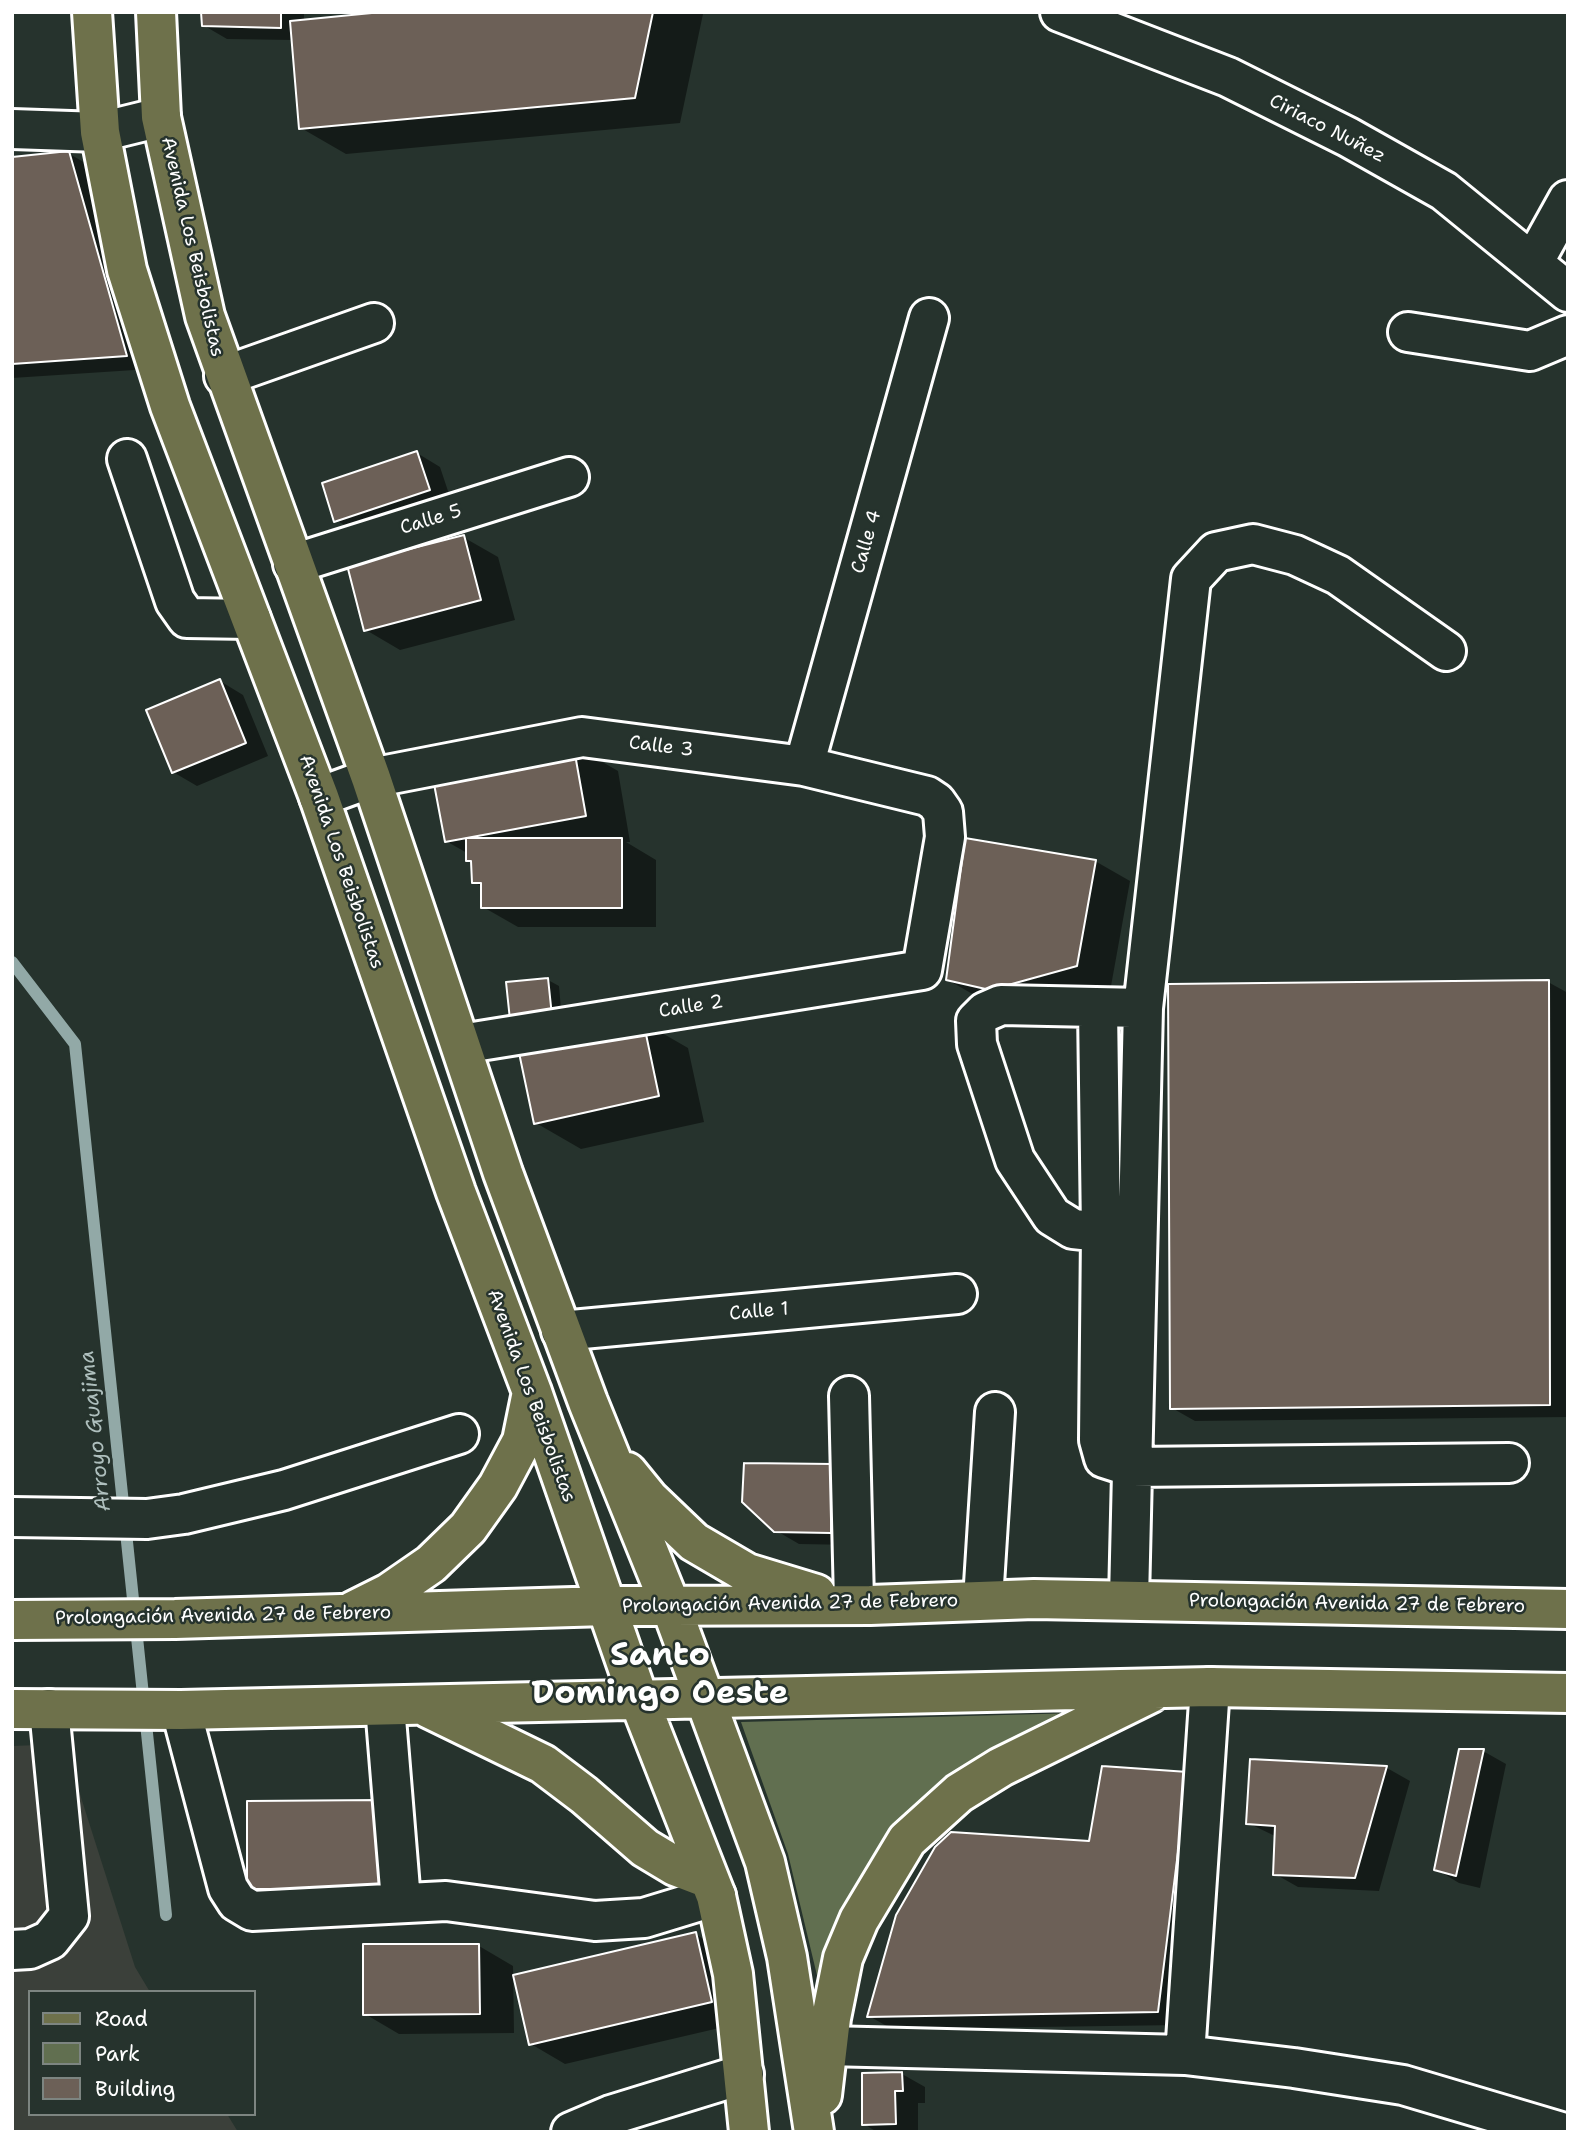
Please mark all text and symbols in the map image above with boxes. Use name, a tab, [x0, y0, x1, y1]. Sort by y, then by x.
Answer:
street label: Ciriaco Nuñez	[1265, 90, 1389, 168]
street label: Avenida Los Beisbolistas	[156, 135, 228, 359]
street label: Calle 5	[397, 500, 465, 540]
street label: Calle 4	[847, 508, 887, 576]
street label: Calle 3	[627, 732, 695, 762]
street label: Avenida Los Beisbolistas	[294, 752, 388, 972]
street label: Calle 2	[657, 991, 725, 1023]
street label: Avenida Los Beisbolistas	[482, 1286, 580, 1506]
street label: Calle 1	[728, 1298, 790, 1326]
water label: Arroyo Guajima	[75, 1349, 117, 1513]
street label: Prolongación Avenida 27 de Febrero	[622, 1590, 958, 1618]
street label: Prolongación Avenida 27 de Febrero	[1189, 1590, 1525, 1618]
street label: Prolongación Avenida 27 de Febrero	[55, 1602, 391, 1630]
district label: Santo Domingo Oeste	[531, 1636, 789, 1714]
legend	[28, 1990, 256, 2116]
text: Road	[95, 2005, 148, 2033]
text: Park	[95, 2040, 140, 2068]
text: Building	[95, 2075, 175, 2103]

